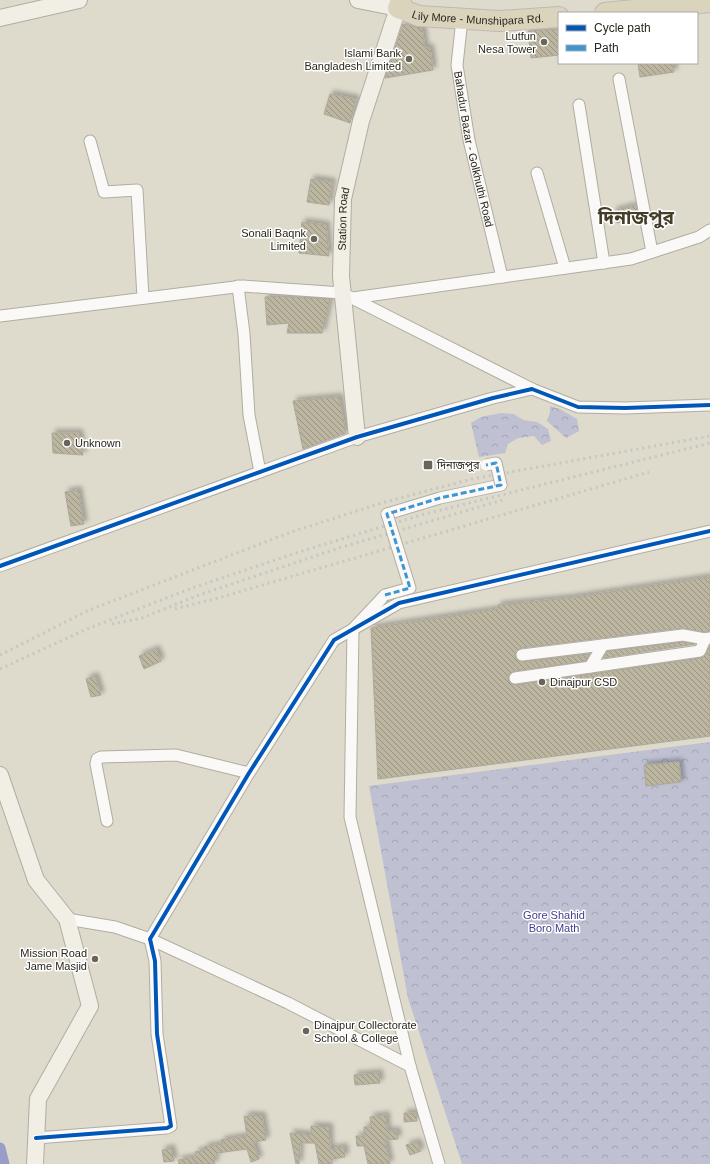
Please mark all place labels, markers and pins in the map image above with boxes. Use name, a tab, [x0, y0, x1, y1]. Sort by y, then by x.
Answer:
place label: Lutfun Nesa Tower	[478, 30, 536, 55]
marker: Lutfun Nesa Tower	[539, 37, 549, 47]
place label: Islami Bank Bangladesh Limited	[304, 47, 401, 72]
marker: Islami Bank Bangladesh Limited	[404, 54, 414, 64]
place label: Sonali Baqnk Limited	[241, 227, 306, 252]
marker: Sonali Baqnk Limited	[309, 234, 319, 244]
place label: Unknown	[75, 437, 121, 449]
marker: Unknown	[62, 438, 72, 448]
marker: দিনাজপুর	[422, 459, 434, 471]
place label: দিনাজপুর	[436, 459, 480, 472]
place label: Dinajpur CSD	[550, 676, 617, 688]
marker: Dinajpur CSD	[537, 677, 547, 687]
place label: Mission Road Jame Masjid	[20, 947, 87, 972]
marker: Mission Road Jame Masjid	[90, 954, 100, 964]
place label: Dinajpur Collectorate School & College	[314, 1019, 417, 1044]
marker: Dinajpur Collectorate School & College	[301, 1026, 311, 1036]

